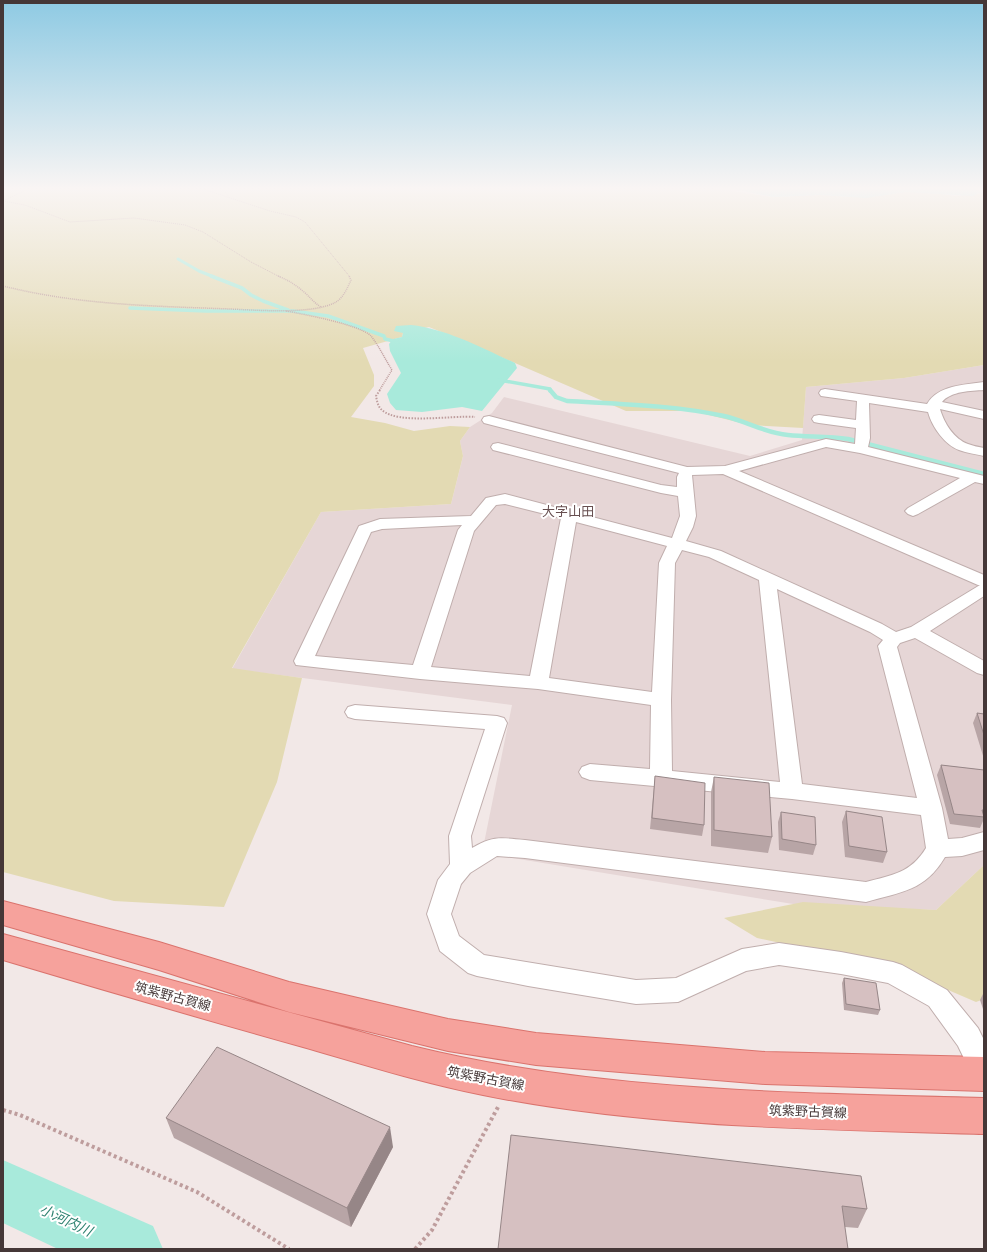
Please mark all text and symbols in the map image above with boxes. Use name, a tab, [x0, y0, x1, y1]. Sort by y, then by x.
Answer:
district label: 大字山田	[542, 504, 594, 519]
street label: 筑紫野古賀線	[133, 979, 212, 1014]
street label: 筑紫野古賀線	[446, 1064, 526, 1093]
street label: 筑紫野古賀線	[769, 1103, 847, 1120]
water label: 小河内川	[37, 1201, 97, 1241]

